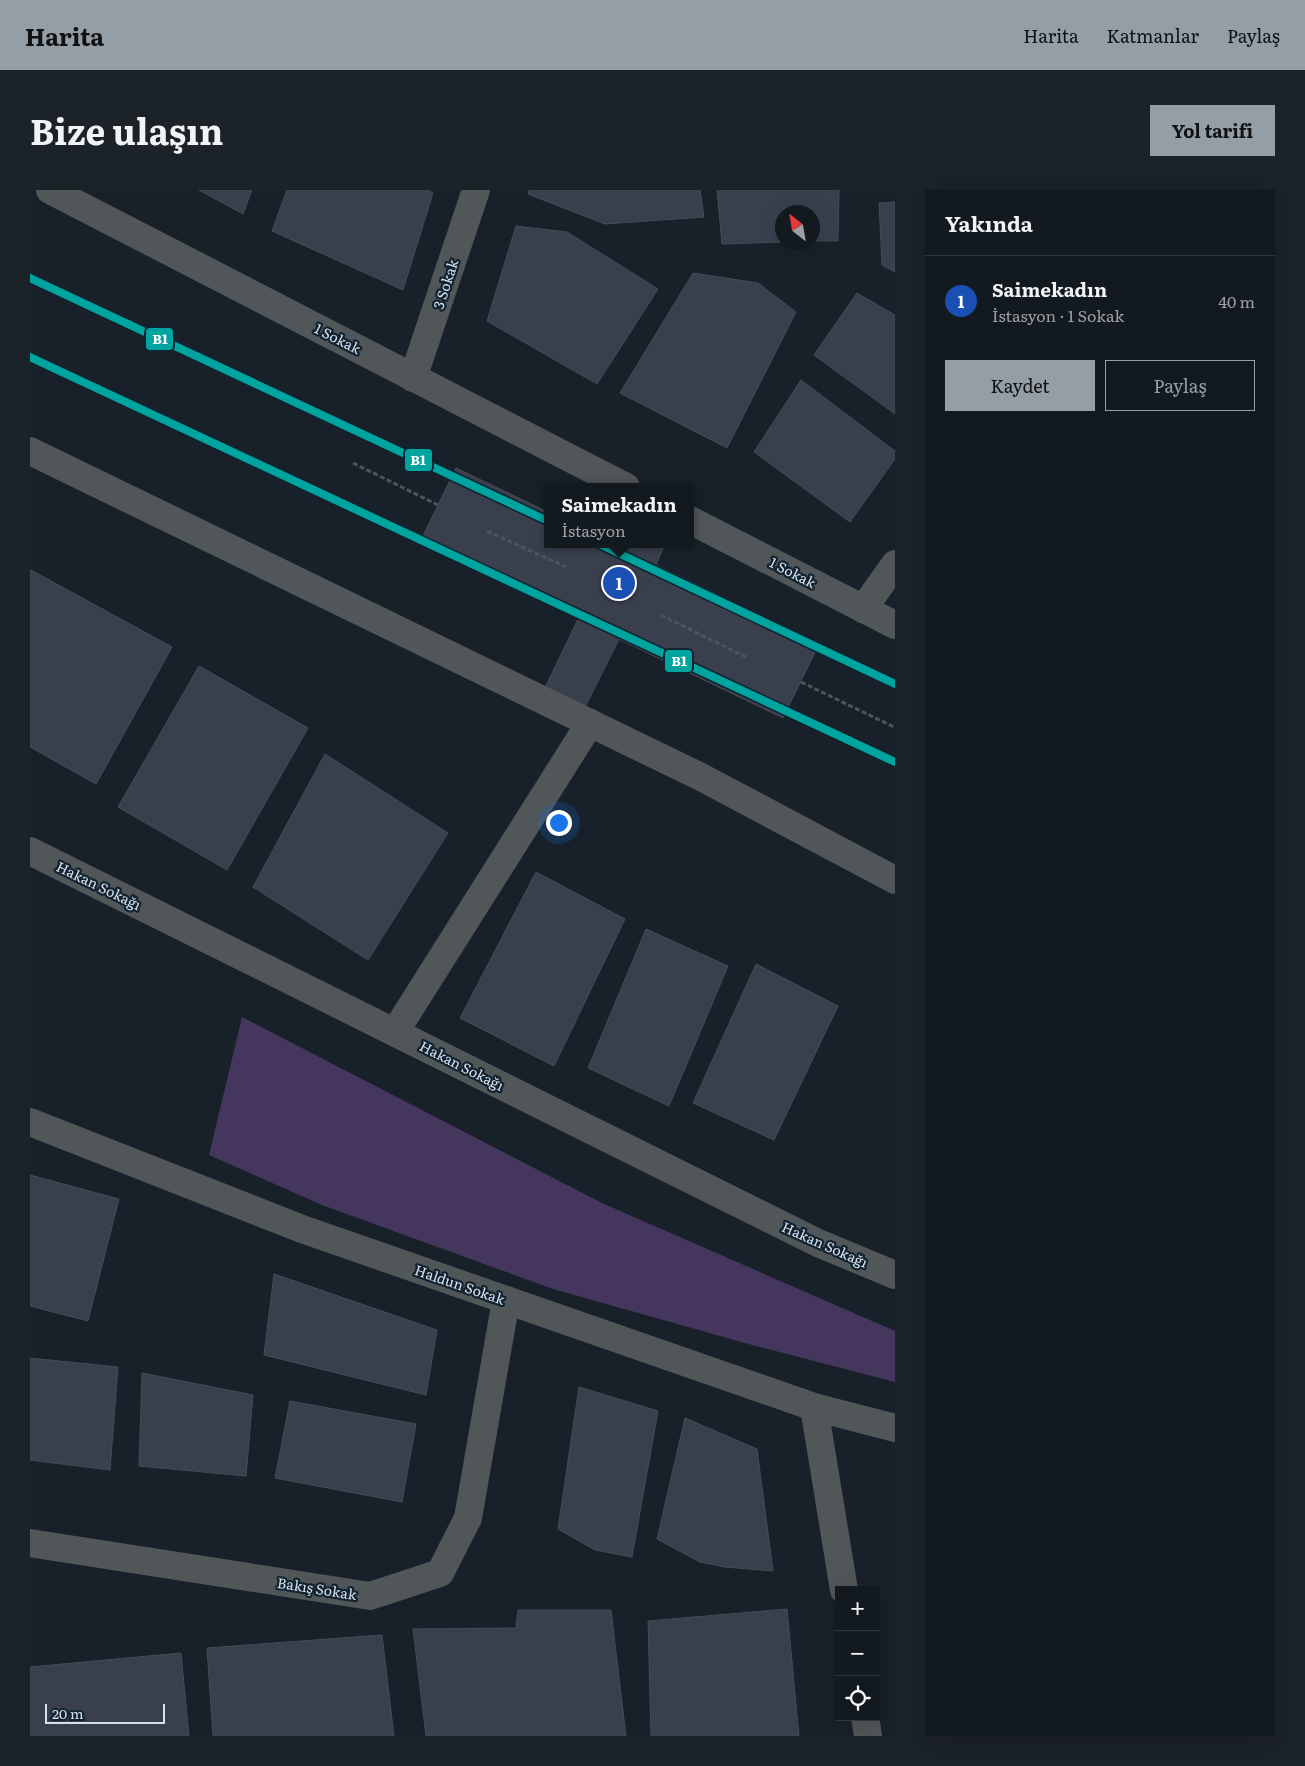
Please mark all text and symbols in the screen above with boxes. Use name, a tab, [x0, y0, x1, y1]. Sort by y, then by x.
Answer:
text: Harita	[25, 18, 104, 53]
text: Harita	[1023, 22, 1079, 49]
text: Katmanlar	[1107, 22, 1199, 49]
text: Paylaş	[1227, 22, 1280, 49]
text: Bize ulaşın	[30, 104, 223, 156]
button: Yol tarifi	[1150, 105, 1275, 156]
north arrow	[775, 205, 820, 250]
text: Yakında	[945, 207, 1033, 238]
street label: 3 Sokak	[428, 256, 463, 312]
text: Saimekadın	[992, 275, 1107, 303]
text: 1	[958, 289, 964, 313]
text: 40 m	[1218, 289, 1255, 313]
text: İstasyon · 1 Sokak	[992, 303, 1124, 327]
street label: 1 Sokak	[311, 318, 365, 358]
line badge: B1	[145, 327, 174, 351]
text: B1	[152, 328, 168, 348]
button: Kaydet	[945, 360, 1095, 411]
button: Paylaş	[1105, 360, 1255, 411]
line badge: B1	[404, 448, 433, 472]
text: B1	[410, 449, 426, 469]
popup	[544, 483, 694, 548]
text: Saimekadın	[561, 490, 677, 518]
text: İstasyon	[561, 518, 626, 542]
street label: 1 Sokak	[766, 552, 820, 592]
pin: 1	[603, 564, 635, 602]
line badge: B1	[664, 649, 693, 673]
text: B1	[671, 650, 687, 670]
your location	[546, 810, 572, 836]
street label: Hakan Sokağı	[53, 856, 145, 914]
street label: Hakan Sokağı	[416, 1035, 508, 1095]
street label: Hakan Sokağı	[779, 1216, 871, 1272]
street label: Haldun Sokak	[412, 1259, 508, 1309]
street label: Bakış Sokak	[276, 1572, 359, 1604]
map controls	[835, 1586, 880, 1721]
button: +	[835, 1586, 880, 1631]
button: −	[835, 1631, 880, 1676]
button: locate	[835, 1676, 880, 1721]
scale bar	[45, 1701, 165, 1724]
text: 20 m	[52, 1703, 84, 1723]

